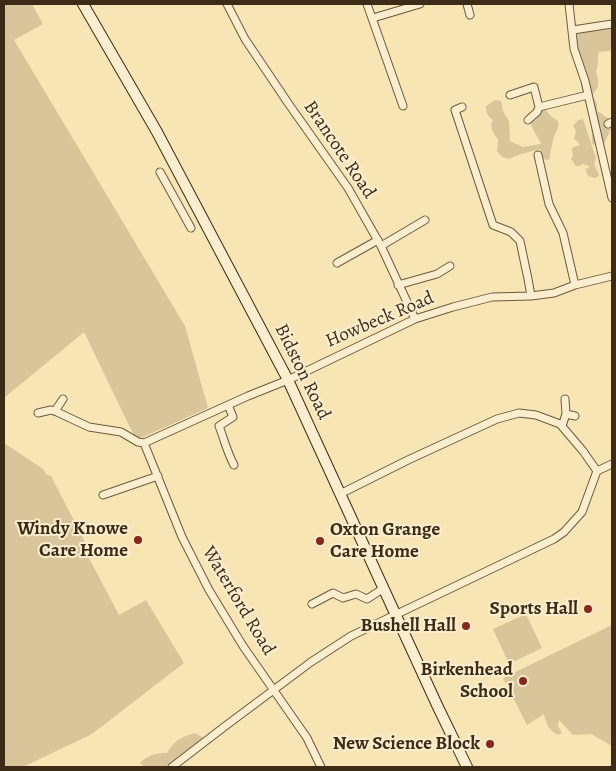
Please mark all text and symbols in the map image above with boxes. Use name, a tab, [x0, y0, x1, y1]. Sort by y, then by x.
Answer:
street label: Brancote Road	[298, 97, 380, 203]
street label: Howbeck Road	[322, 287, 438, 353]
street label: Bidston Road	[269, 320, 335, 424]
place label: Windy Knowe Care Home	[17, 518, 128, 562]
place label: Oxton Grange Care Home	[330, 519, 440, 563]
marker: Windy Knowe Care Home	[132, 534, 144, 546]
marker: Oxton Grange Care Home	[314, 535, 326, 547]
street label: Waterford Road	[197, 542, 279, 660]
place label: Sports Hall	[490, 598, 578, 620]
marker: Sports Hall	[582, 603, 594, 615]
place label: Bushell Hall	[361, 615, 456, 637]
marker: Bushell Hall	[460, 620, 472, 632]
place label: Birkenhead School	[421, 659, 513, 703]
marker: Birkenhead School	[517, 675, 529, 687]
place label: New Science Block	[333, 733, 480, 755]
marker: New Science Block	[484, 738, 496, 750]

